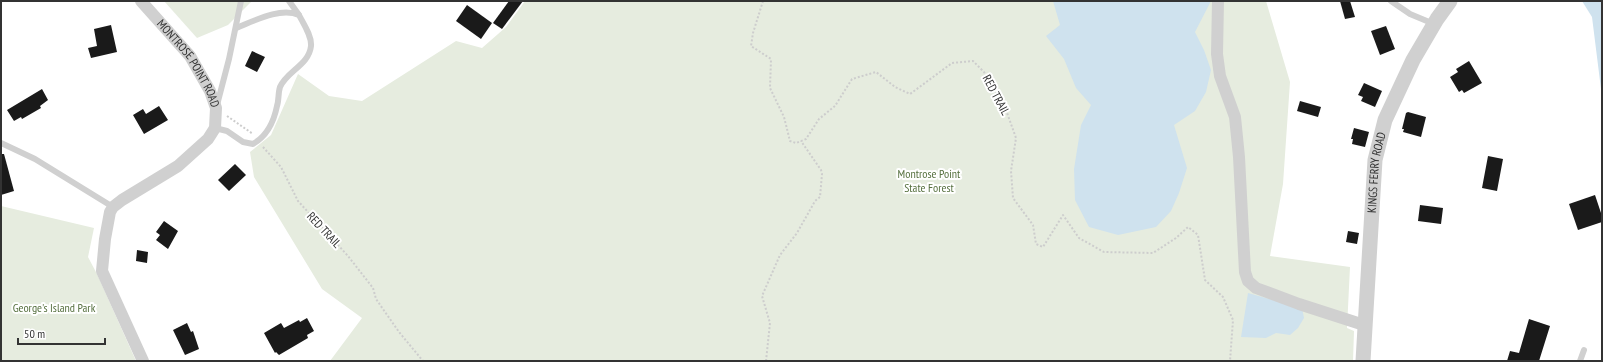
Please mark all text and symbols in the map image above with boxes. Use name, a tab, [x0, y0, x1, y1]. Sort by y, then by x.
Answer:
street label: MONTROSE POINT ROAD	[154, 16, 223, 109]
street label: RED TRAIL	[980, 72, 1013, 118]
street label: KINGS FERRY ROAD	[1364, 131, 1389, 213]
park label: Montrose Point State Forest	[898, 166, 961, 195]
street label: RED TRAIL	[304, 209, 345, 251]
park label: George's Island Park	[13, 300, 96, 315]
scale bar	[18, 320, 105, 346]
text: 50 m	[24, 326, 45, 341]

